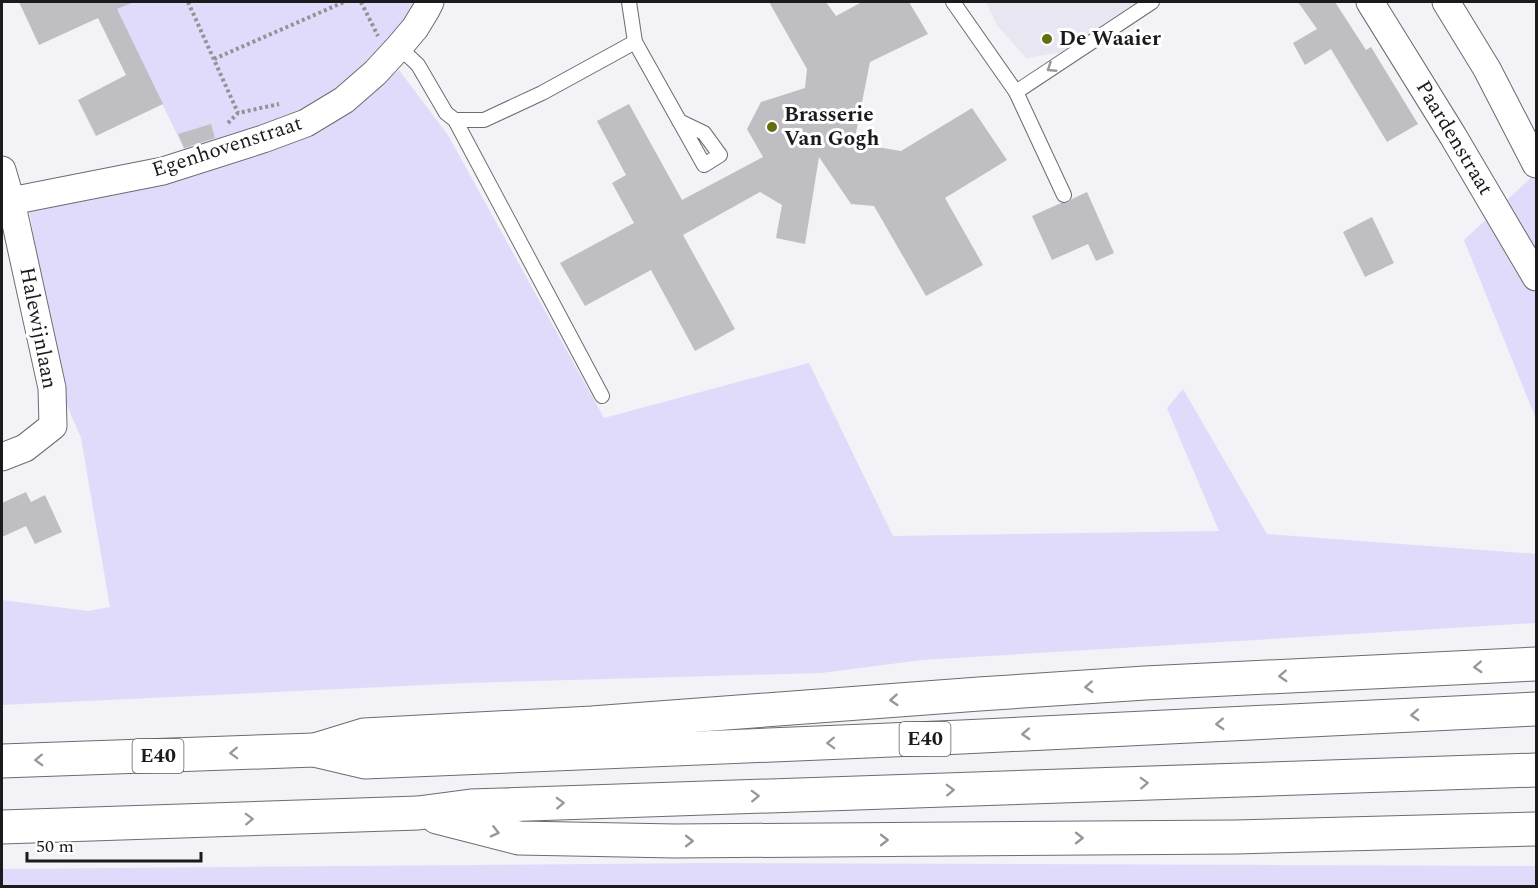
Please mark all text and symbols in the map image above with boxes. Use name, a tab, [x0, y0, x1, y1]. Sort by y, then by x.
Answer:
place label: De Waaier	[1059, 23, 1161, 55]
marker: De Waaier	[1040, 32, 1054, 46]
one-way arrow	[1047, 61, 1057, 73]
street label: Paardenstraat	[1407, 74, 1501, 202]
place label: Brasserie Van Gogh	[784, 99, 879, 155]
street label: Egenhovenstraat	[148, 108, 306, 186]
marker: Brasserie Van Gogh	[765, 120, 779, 134]
street label: Halewijnlaan	[10, 264, 66, 392]
one-way arrow	[1474, 660, 1483, 673]
one-way arrow	[1279, 670, 1288, 683]
one-way arrow	[1084, 680, 1093, 693]
one-way arrow	[890, 693, 899, 706]
one-way arrow	[1411, 708, 1420, 721]
one-way arrow	[1216, 718, 1225, 731]
road number: E40	[900, 722, 950, 756]
one-way arrow	[1021, 728, 1030, 741]
one-way arrow	[826, 736, 835, 749]
road number: E40	[132, 739, 184, 773]
one-way arrow	[230, 747, 239, 759]
one-way arrow	[35, 753, 44, 766]
one-way arrow	[1140, 777, 1149, 789]
one-way arrow	[945, 783, 954, 796]
one-way arrow	[750, 790, 759, 803]
one-way arrow	[555, 796, 564, 809]
one-way arrow	[244, 812, 253, 825]
scale bar	[27, 825, 201, 863]
one-way arrow	[490, 825, 500, 838]
one-way arrow	[1074, 832, 1083, 844]
text: 50 m	[36, 833, 74, 860]
one-way arrow	[879, 834, 888, 846]
one-way arrow	[684, 835, 693, 847]

